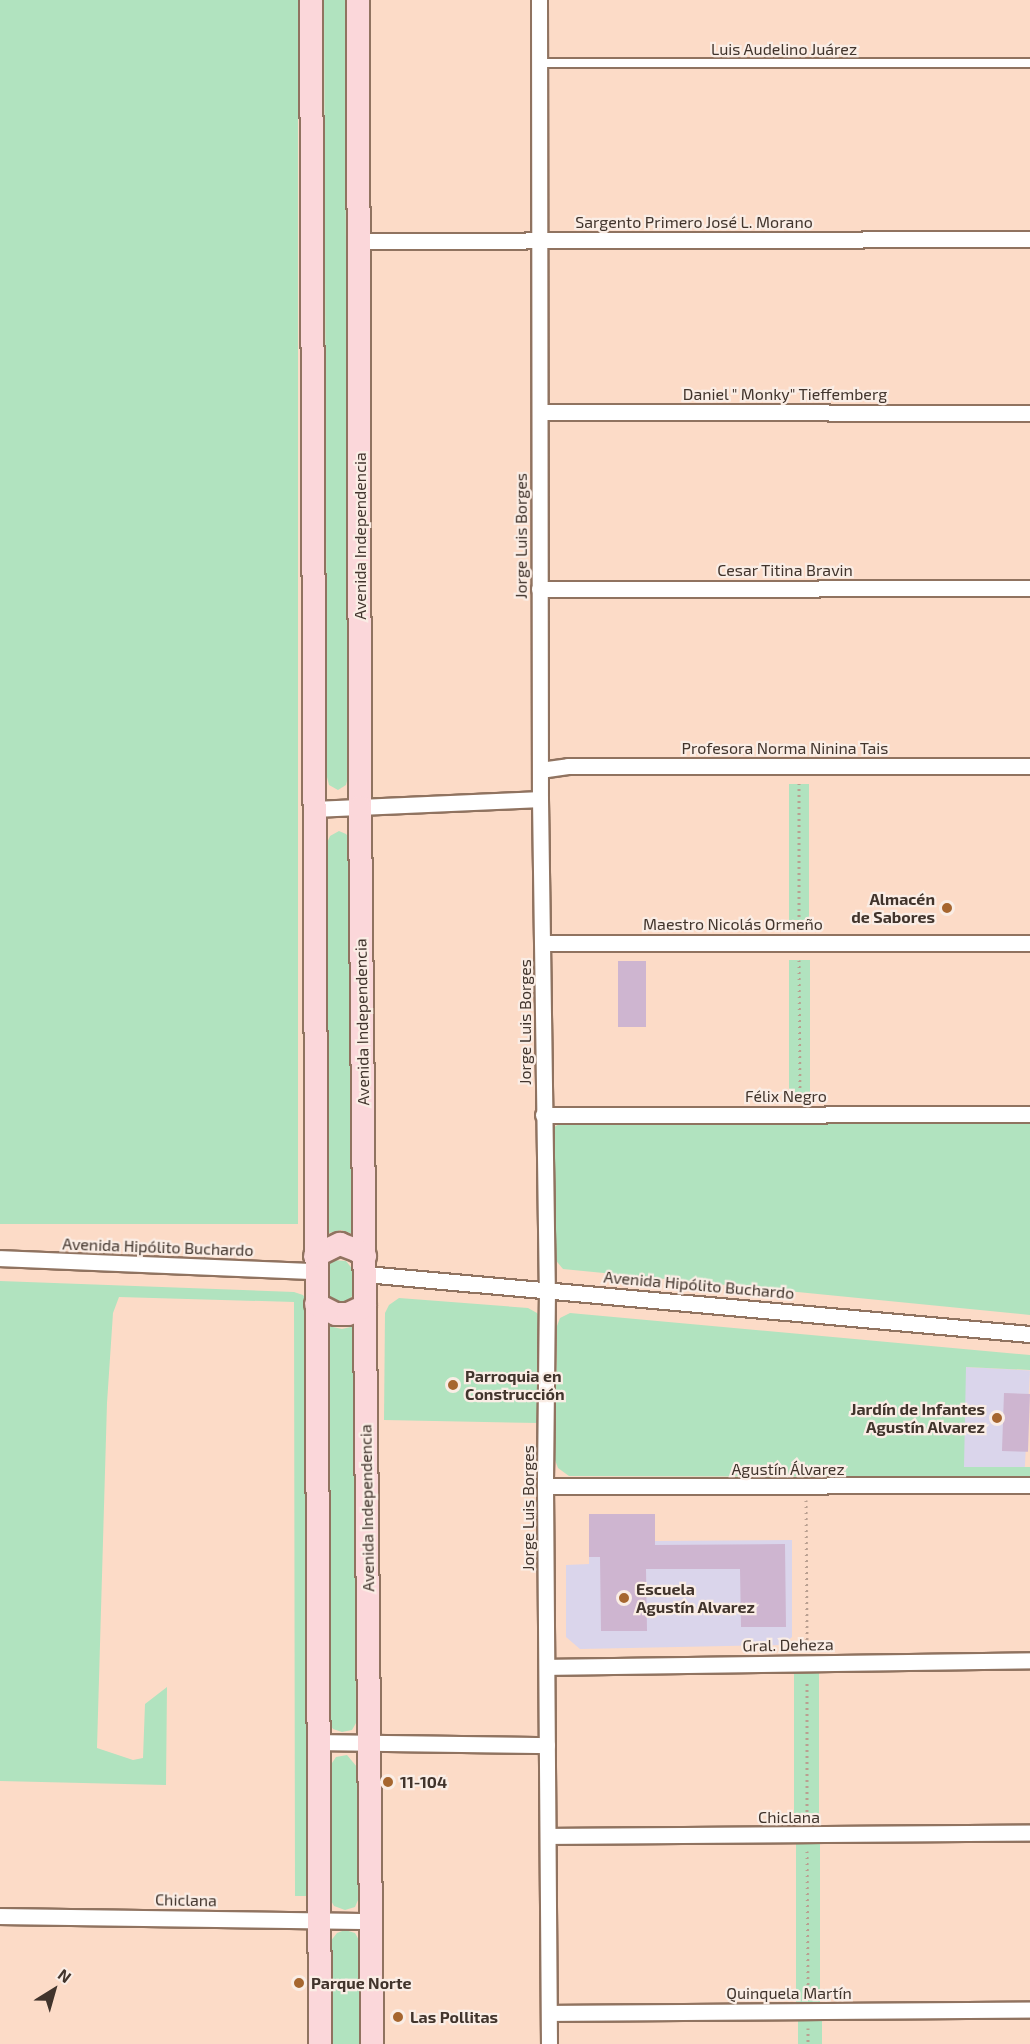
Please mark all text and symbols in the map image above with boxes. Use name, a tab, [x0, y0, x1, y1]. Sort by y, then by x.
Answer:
street label: Luis Audelino Juárez	[711, 39, 857, 59]
street label: Sargento Primero José L. Morano	[575, 212, 813, 232]
street label: Daniel " Monky" Tieffemberg	[682, 384, 888, 404]
street label: Avenida Independencia	[350, 452, 370, 620]
street label: Jorge Luis Borges	[511, 473, 531, 599]
street label: Cesar Titina Bravin	[717, 560, 853, 580]
street label: Profesora Norma Ninina Tais	[681, 738, 889, 758]
place label: Almacén de Sabores	[851, 889, 935, 927]
marker: Almacén de Sabores	[940, 901, 954, 915]
street label: Maestro Nicolás Ormeño	[643, 914, 823, 934]
street label: Avenida Independencia	[351, 938, 373, 1106]
street label: Jorge Luis Borges	[515, 959, 535, 1085]
street label: Félix Negro	[745, 1086, 827, 1106]
street label: Avenida Hipólito Buchardo	[62, 1234, 254, 1260]
street label: Avenida Hipólito Buchardo	[603, 1267, 795, 1303]
place label: Parroquia en Construcción	[465, 1366, 564, 1404]
marker: Parroquia en Construcción	[446, 1378, 460, 1392]
place label: Jardín de Infantes Agustín Alvarez	[851, 1399, 985, 1437]
marker: Jardín de Infantes Agustín Alvarez	[990, 1411, 1004, 1425]
street label: Avenida Independencia	[356, 1424, 378, 1592]
street label: Jorge Luis Borges	[518, 1445, 538, 1571]
street label: Agustín Álvarez	[731, 1459, 845, 1479]
place label: Escuela Agustín Alvarez	[636, 1579, 755, 1617]
marker: Escuela Agustín Alvarez	[617, 1591, 631, 1605]
street label: Gral. Deheza	[742, 1635, 834, 1655]
place label: 11-104	[400, 1772, 447, 1792]
marker: 11-104	[381, 1775, 395, 1789]
street label: Chiclana	[758, 1807, 820, 1827]
street label: Chiclana	[155, 1890, 217, 1910]
north arrow	[24, 1960, 84, 2020]
text: N	[55, 1964, 75, 1986]
place label: Parque Norte	[311, 1973, 412, 1993]
marker: Parque Norte	[292, 1976, 306, 1990]
street label: Quinquela Martín	[726, 1983, 852, 2003]
place label: Las Pollitas	[410, 2007, 498, 2027]
marker: Las Pollitas	[391, 2010, 405, 2024]

